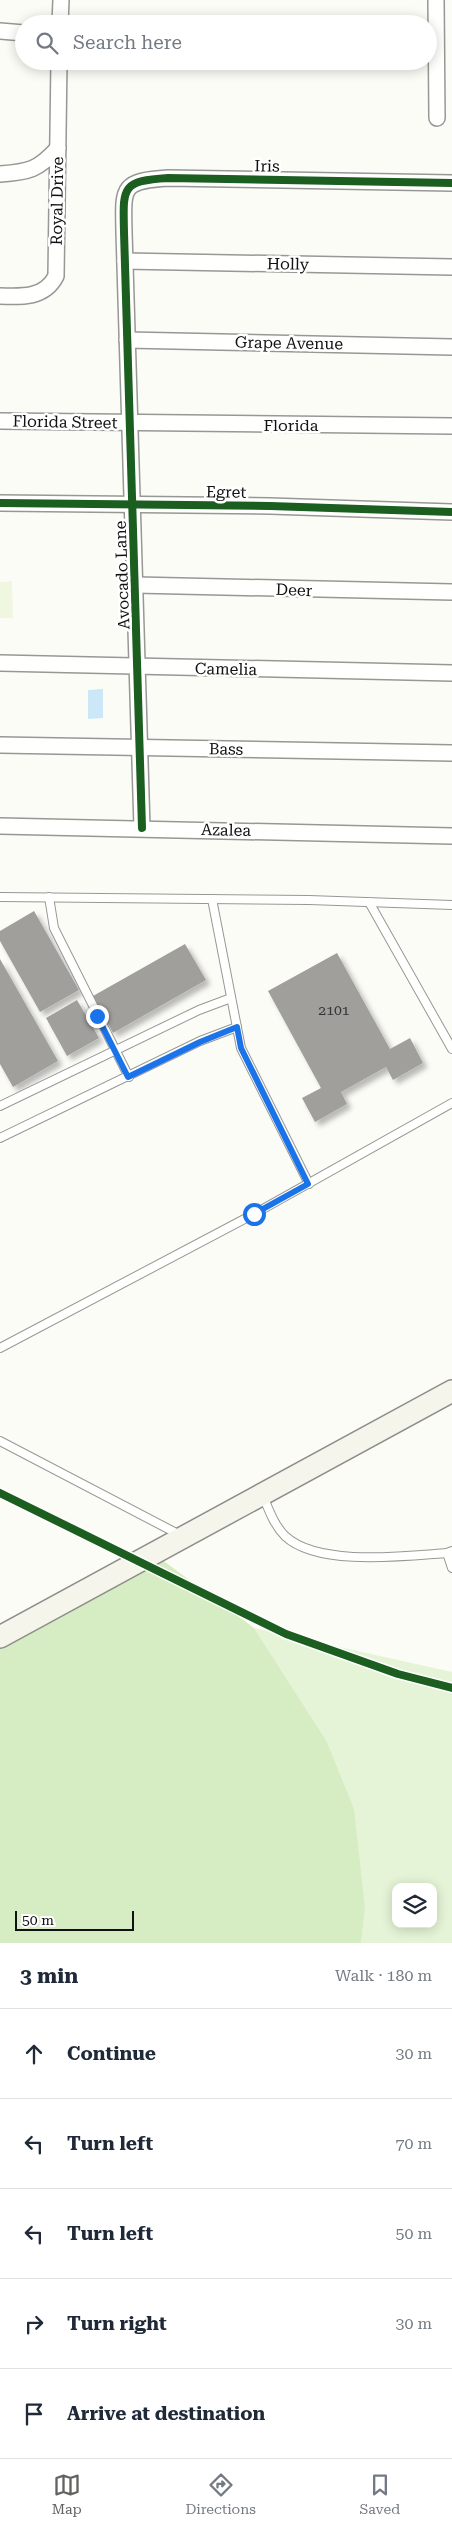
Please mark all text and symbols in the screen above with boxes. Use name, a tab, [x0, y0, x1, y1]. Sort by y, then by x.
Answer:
search box	[15, 15, 437, 70]
icon: search	[33, 29, 61, 57]
text: Search here	[73, 31, 182, 54]
street label: Royal Drive	[47, 156, 67, 246]
street label: Iris	[254, 156, 280, 176]
street label: Holly	[267, 254, 310, 274]
street label: Grape Avenue	[235, 333, 344, 353]
street label: Florida Street	[12, 412, 118, 432]
street label: Florida	[264, 416, 319, 435]
street label: Egret	[206, 482, 246, 502]
street label: Avocado Lane	[111, 520, 133, 630]
street label: Deer	[275, 580, 313, 600]
street label: Camelia	[195, 659, 258, 679]
street label: Bass	[209, 739, 244, 759]
street label: Azalea	[201, 820, 251, 840]
house number: 2101	[318, 1002, 350, 1018]
route end	[86, 1005, 109, 1028]
route start	[243, 1203, 266, 1226]
map controls	[392, 1883, 437, 1928]
button: layers	[392, 1883, 437, 1928]
scale bar	[15, 1908, 134, 1931]
text: 50 m	[22, 1912, 54, 1928]
text: 3 min	[20, 1964, 78, 1988]
text: Walk · 180 m	[335, 1966, 432, 1985]
icon: ahead	[20, 2040, 48, 2068]
text: Continue	[67, 2042, 156, 2065]
text: 30 m	[395, 2044, 432, 2063]
icon: left	[20, 2130, 48, 2158]
text: Turn left	[67, 2132, 153, 2155]
text: 70 m	[395, 2134, 432, 2153]
icon: left	[20, 2220, 48, 2248]
text: Turn left	[67, 2222, 153, 2245]
text: 50 m	[395, 2224, 432, 2243]
icon: right	[20, 2310, 48, 2338]
text: Turn right	[67, 2312, 167, 2335]
text: 30 m	[395, 2314, 432, 2333]
icon: arrive	[20, 2400, 48, 2428]
text: Arrive at destination	[67, 2402, 265, 2425]
tab: Map	[52, 2471, 82, 2517]
tab: Directions	[185, 2471, 256, 2517]
tab: Saved	[360, 2471, 400, 2517]

